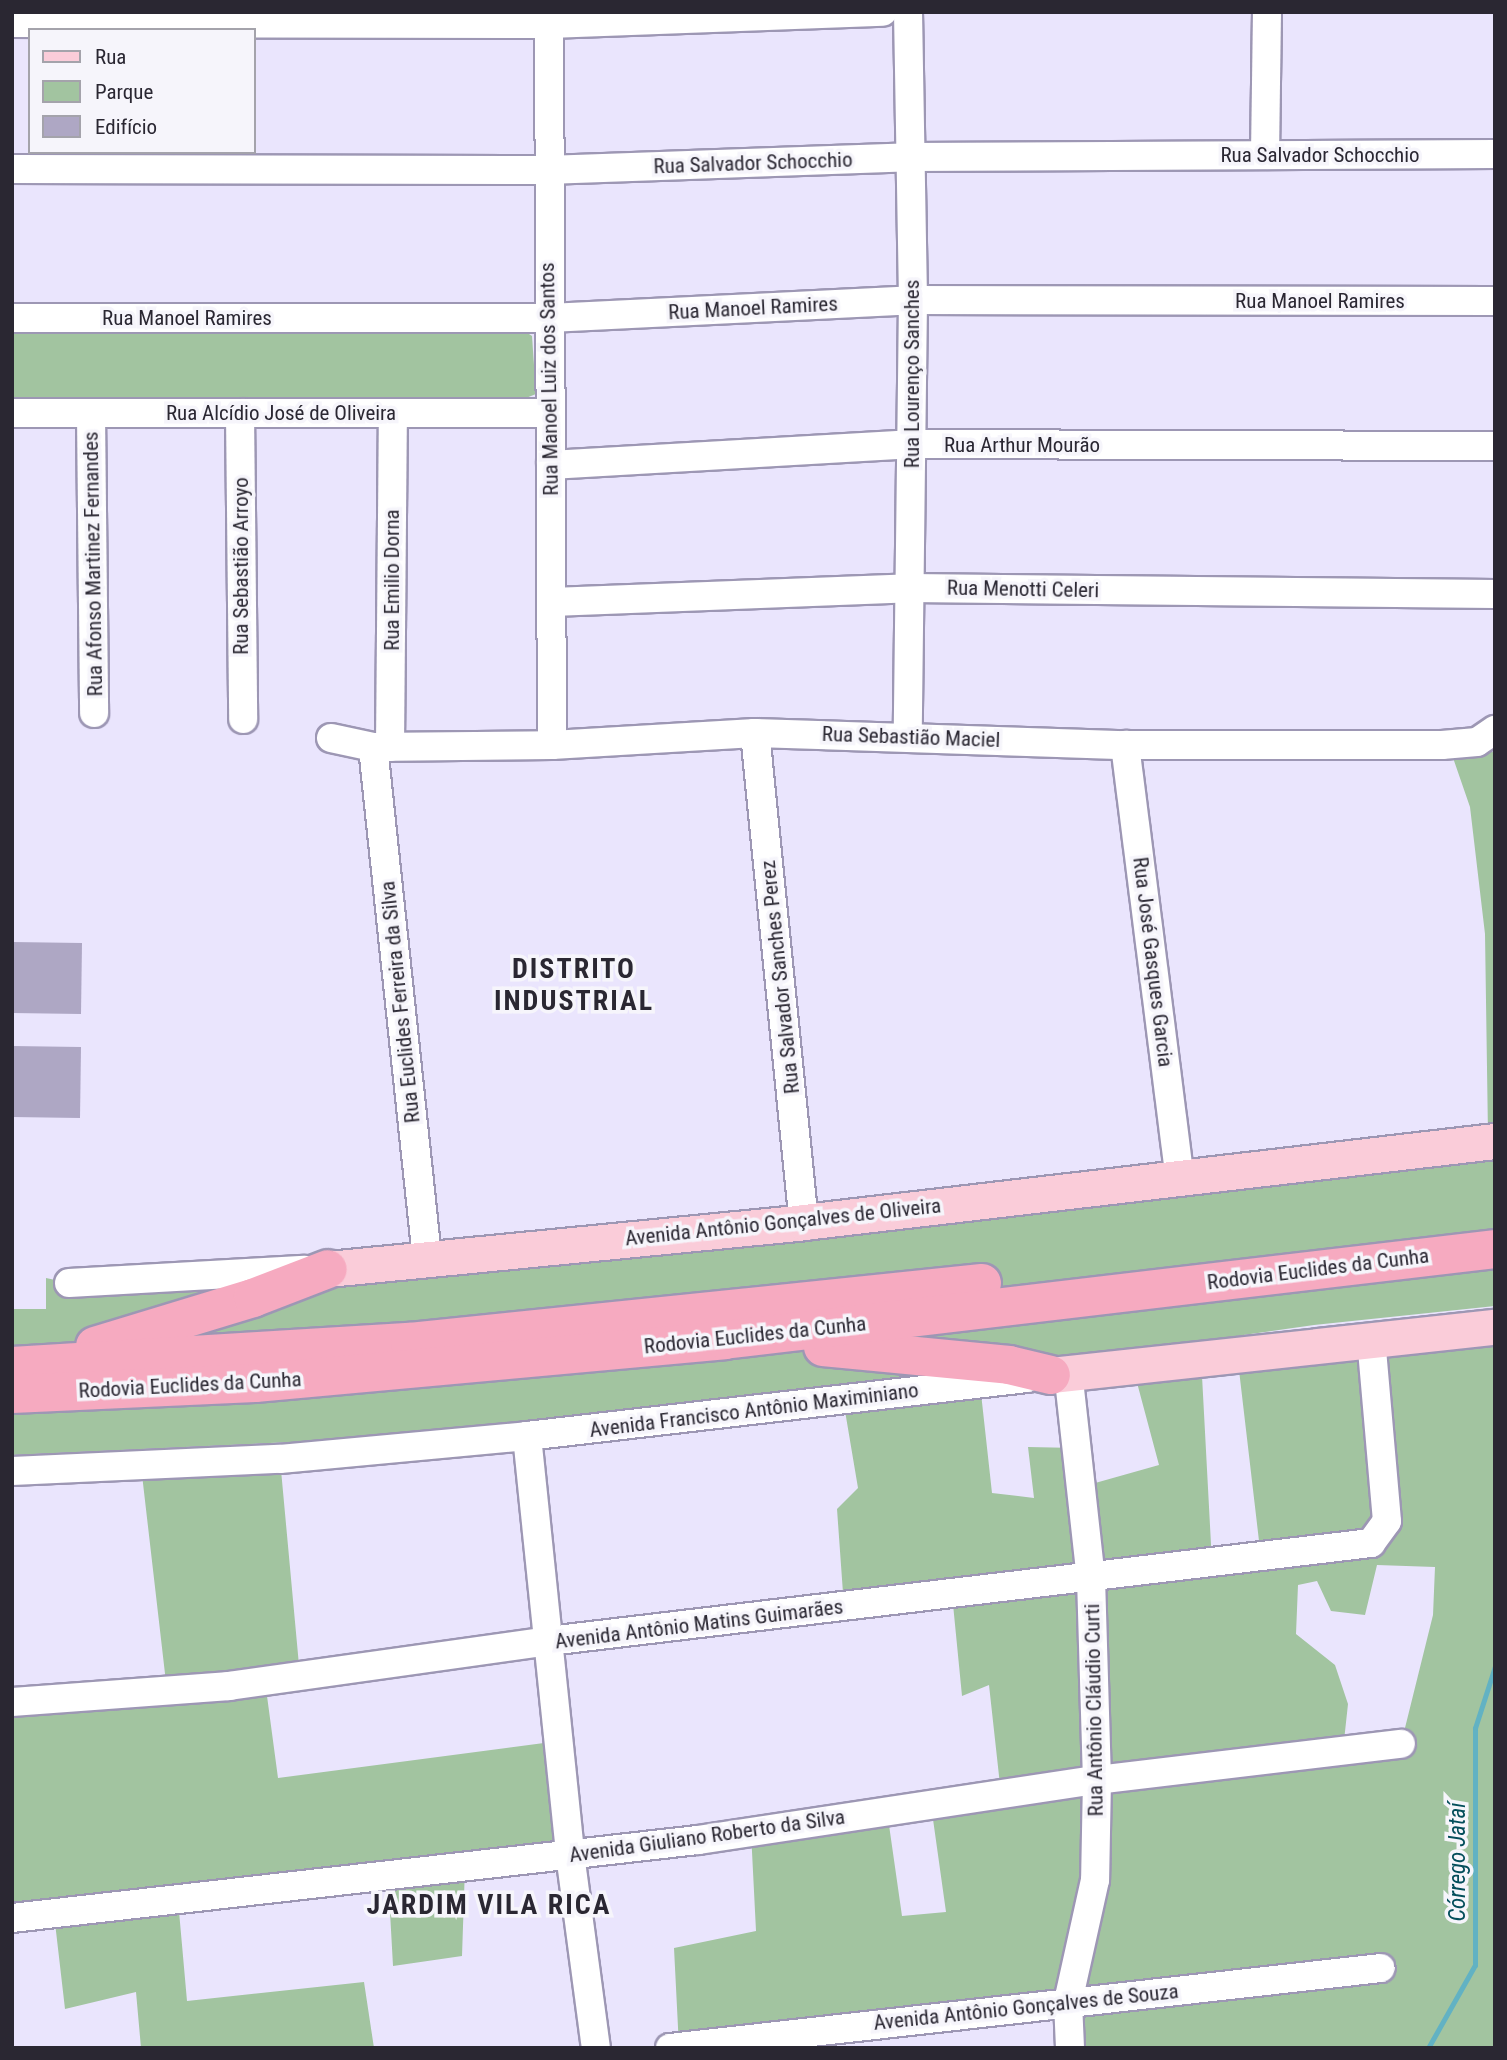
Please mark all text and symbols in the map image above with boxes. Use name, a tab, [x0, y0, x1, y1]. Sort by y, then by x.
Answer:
legend	[28, 28, 256, 154]
text: Rua	[95, 45, 126, 69]
text: Parque	[95, 80, 153, 104]
text: Edifício	[95, 115, 157, 139]
street label: Rua Salvador Schocchio	[1220, 142, 1420, 168]
street label: Rua Salvador Schocchio	[653, 147, 853, 179]
street label: Rua Manoel Luiz dos Santos	[534, 262, 564, 496]
street label: Rua Lourenço Sanches	[899, 280, 925, 468]
street label: Rua Manoel Ramires	[1235, 288, 1405, 314]
street label: Rua Manoel Ramires	[668, 291, 838, 325]
street label: Rua Manoel Ramires	[102, 305, 272, 331]
street label: Rua Alcídio José de Oliveira	[166, 400, 396, 426]
street label: Rua Afonso Martinez Fernandes	[78, 431, 108, 697]
street label: Rua Arthur Mourão	[944, 432, 1100, 458]
street label: Rua Sebastião Arroyo	[228, 477, 254, 655]
street label: Rua Emilio Dorna	[379, 509, 405, 651]
street label: Rua Menotti Celeri	[947, 575, 1099, 603]
street label: Rua Sebastião Maciel	[821, 721, 1001, 753]
street label: Rua José Gasques Garcia	[1128, 856, 1178, 1068]
street label: Rua Salvador Sanches Perez	[755, 859, 805, 1095]
street label: Rua Euclides Ferreira da Silva	[375, 880, 425, 1124]
district label: DISTRITO INDUSTRIAL	[495, 952, 653, 1018]
street label: Avenida Antônio Gonçalves de Oliveira	[624, 1193, 942, 1251]
street label: Rodovia Euclides da Cunha	[1206, 1243, 1430, 1295]
street label: Rodovia Euclides da Cunha	[643, 1311, 867, 1359]
street label: Rodovia Euclides da Cunha	[78, 1367, 302, 1403]
street label: Avenida Francisco Antônio Maximiniano	[588, 1377, 920, 1443]
street label: Avenida Antônio Matins Guimarães	[554, 1594, 844, 1654]
street label: Rua Antônio Cláudio Curti	[1080, 1603, 1108, 1817]
water label: Córrego Jataí	[1444, 1802, 1472, 1922]
street label: Avenida Giuliano Roberto da Silva	[568, 1804, 846, 1868]
district label: JARDIM VILA RICA	[369, 1888, 609, 1922]
street label: Avenida Antônio Gonçalves de Souza	[872, 1978, 1180, 2036]

